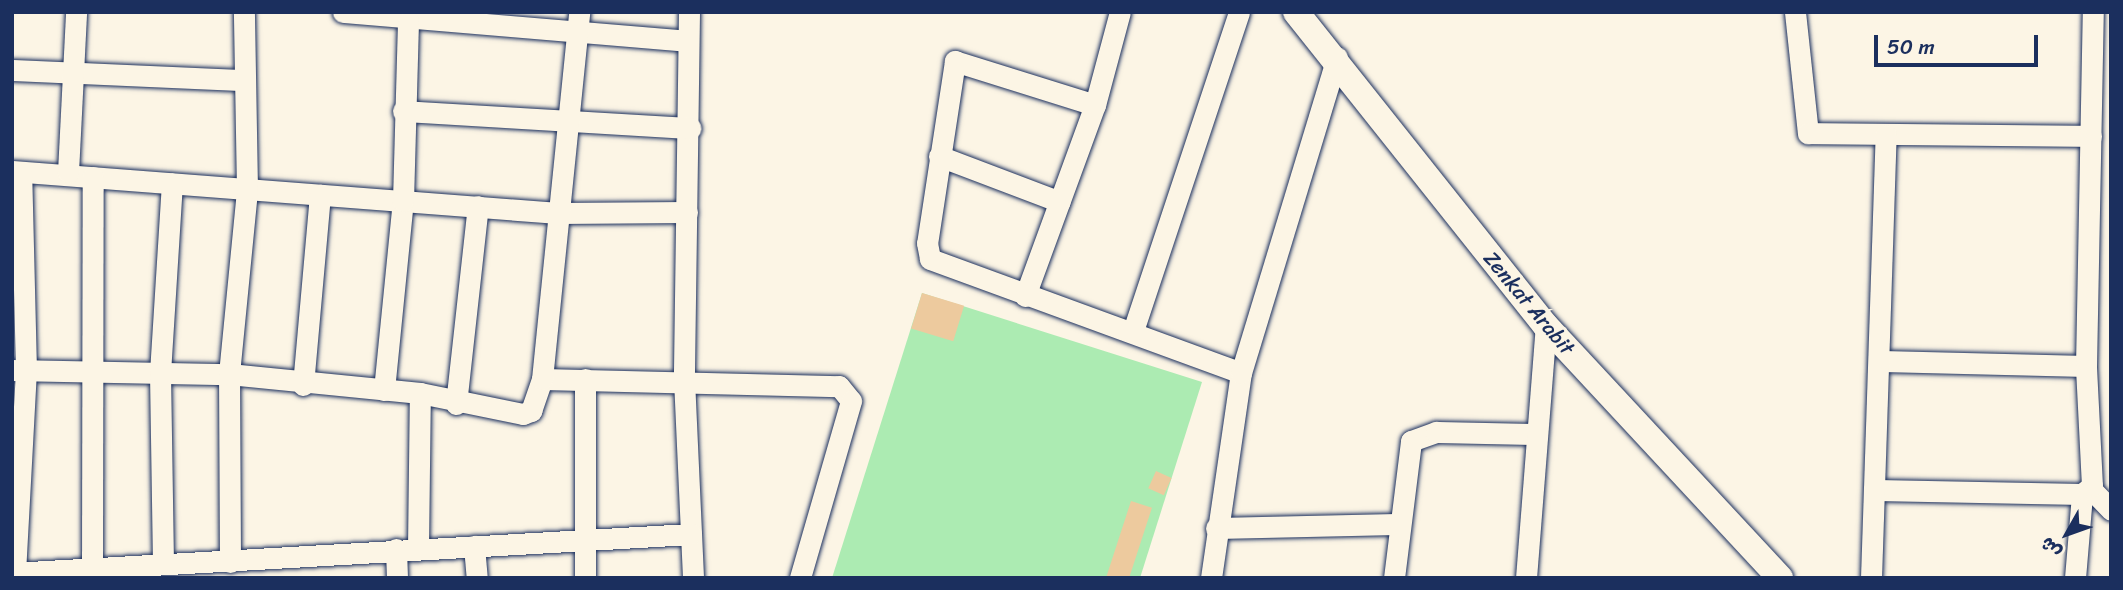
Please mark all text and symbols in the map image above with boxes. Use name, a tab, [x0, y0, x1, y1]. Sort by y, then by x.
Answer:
scale bar	[1878, 21, 2042, 65]
text: 50 m	[1887, 28, 1935, 66]
street label: Zenkat Arabit	[1478, 246, 1580, 360]
north arrow	[2032, 499, 2102, 569]
text: ش	[2031, 529, 2070, 566]

